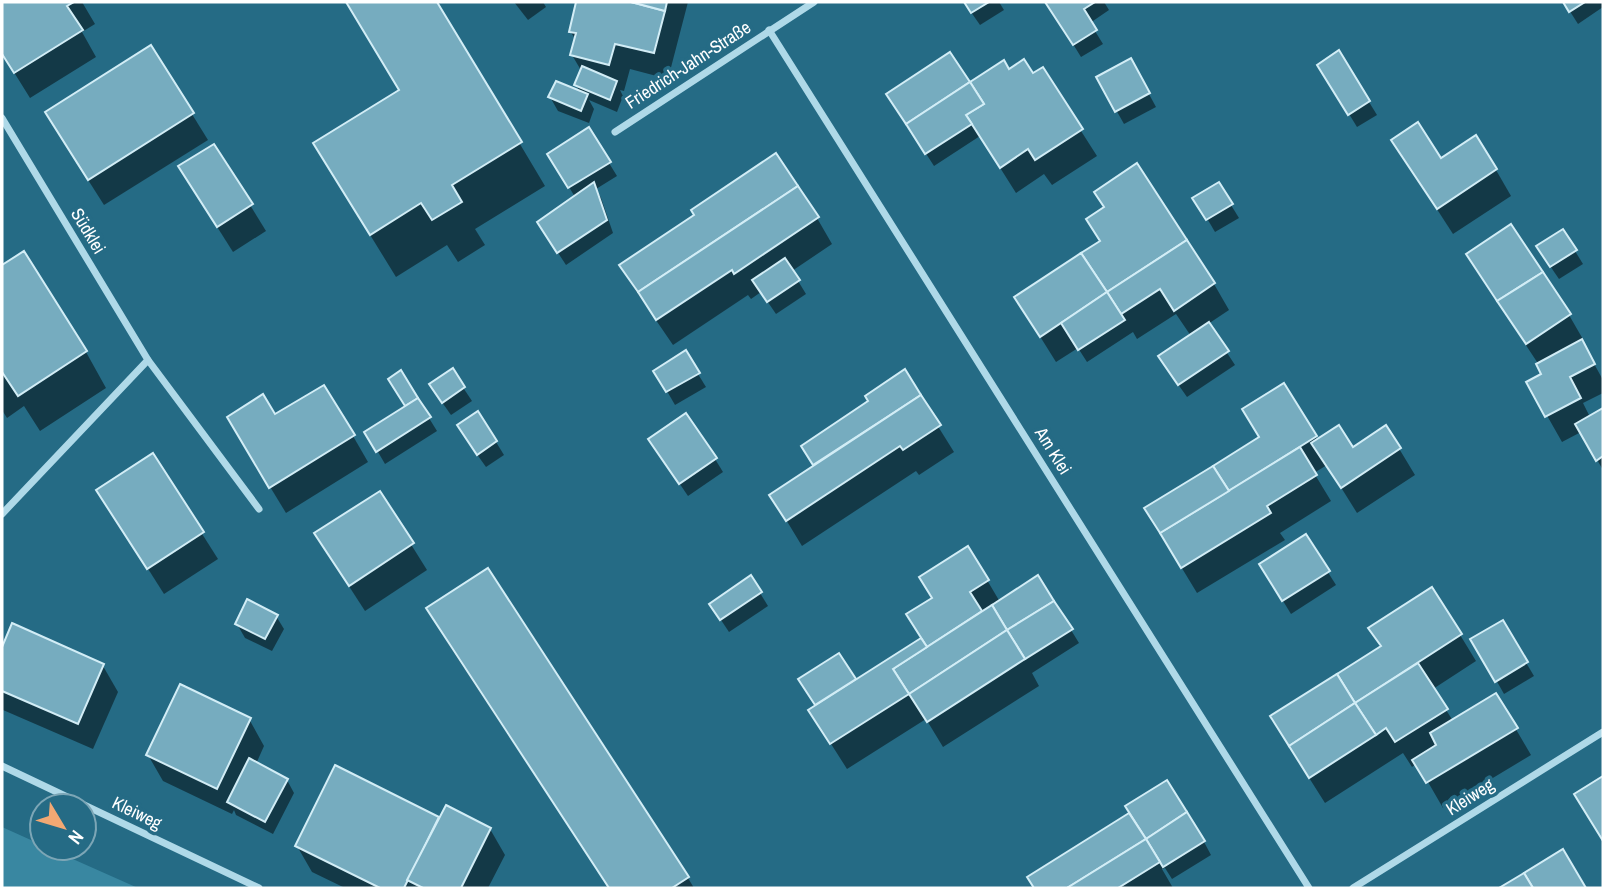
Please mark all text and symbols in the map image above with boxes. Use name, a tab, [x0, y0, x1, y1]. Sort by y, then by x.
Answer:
street label: Friedrich-Jahn-Straße	[620, 15, 755, 115]
street label: Südklei	[65, 203, 112, 258]
street label: Am Klei	[1029, 421, 1078, 479]
street label: Kleiweg	[1441, 772, 1499, 821]
street label: Kleiweg	[108, 790, 167, 836]
north arrow	[28, 792, 98, 862]
text: N	[63, 825, 90, 850]

